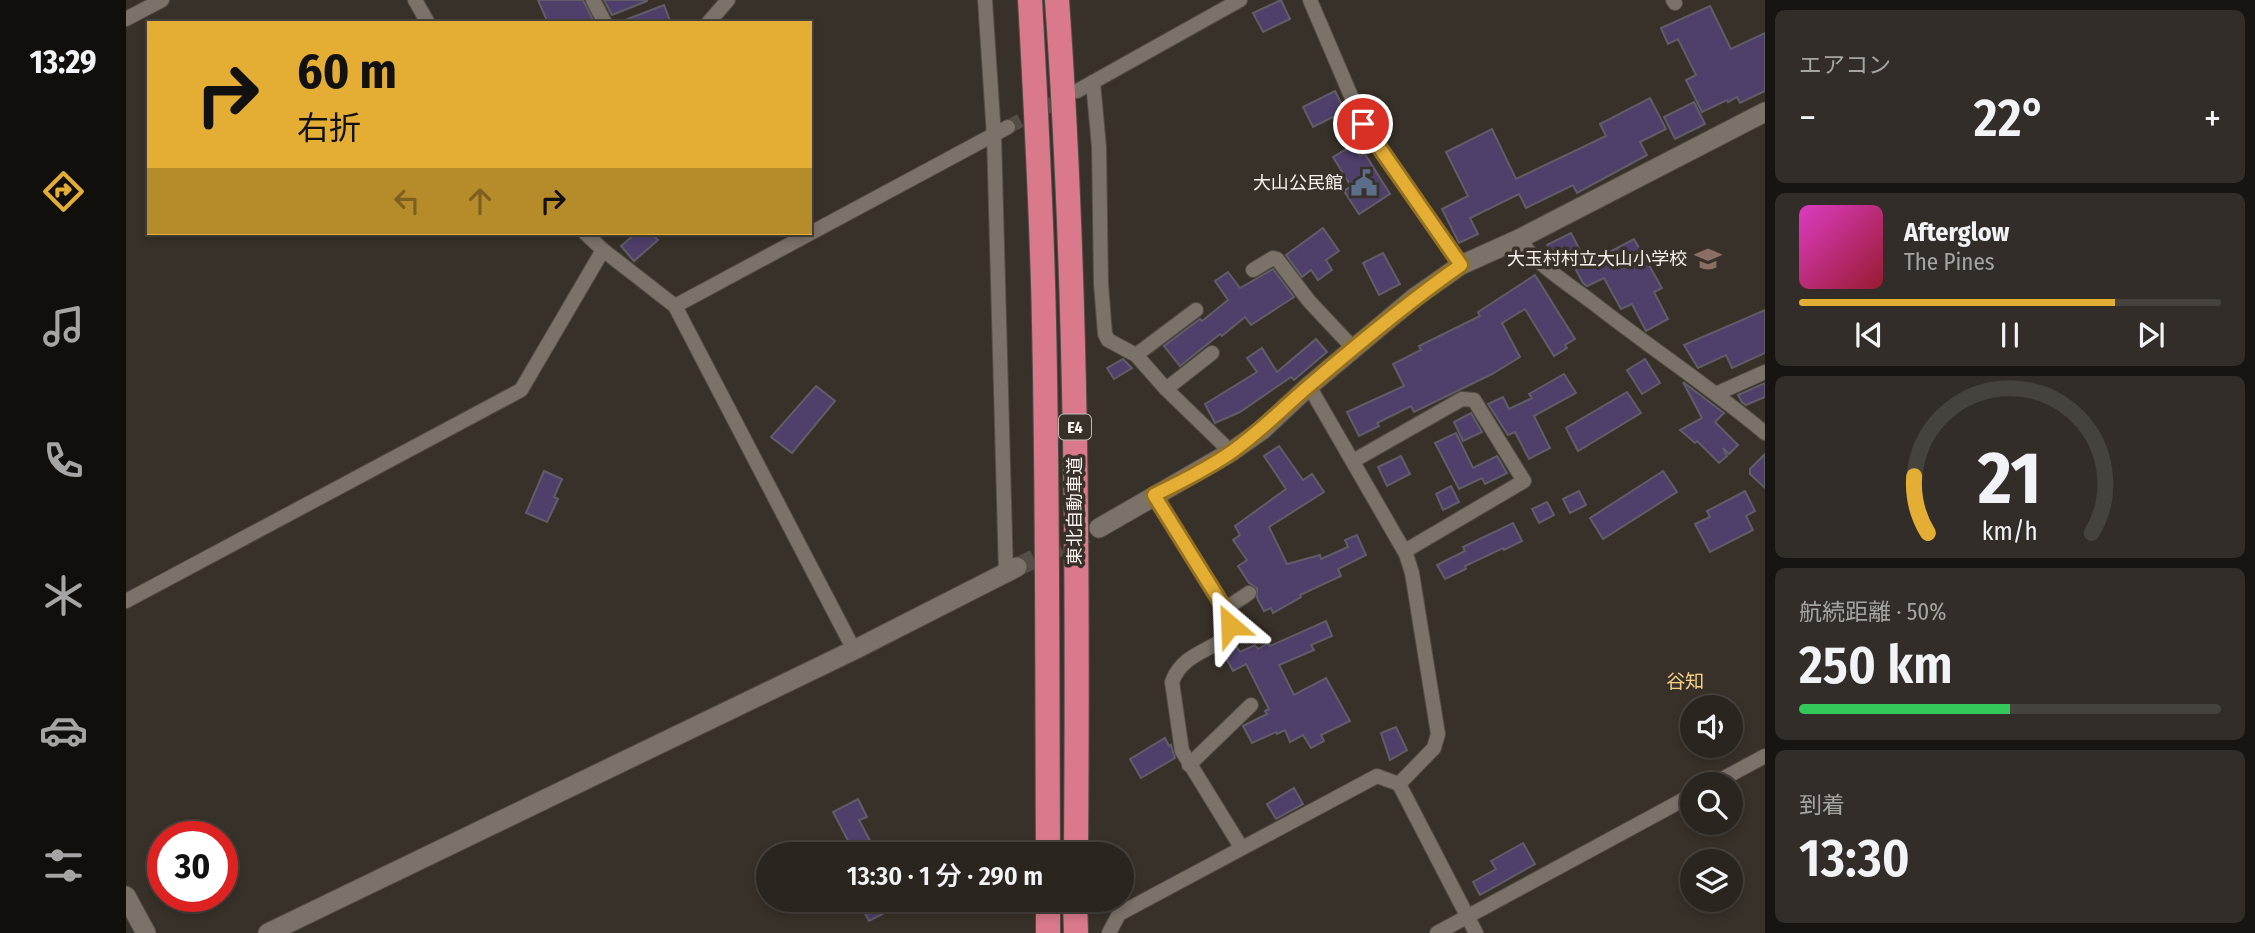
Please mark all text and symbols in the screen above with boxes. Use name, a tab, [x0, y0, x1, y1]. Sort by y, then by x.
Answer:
text: 60 m	[297, 42, 397, 101]
text: 13:29	[29, 43, 97, 81]
icon: right	[182, 49, 273, 140]
text: エアコン	[1799, 51, 1891, 79]
text: 22°	[1974, 87, 2046, 150]
pin	[1333, 94, 1393, 154]
text: −	[1799, 95, 1816, 141]
text: +	[2204, 95, 2221, 141]
icon: arrive	[1344, 105, 1382, 143]
text: 右折	[297, 109, 361, 147]
icon: directions	[39, 167, 88, 216]
public building icon: 大山公民館	[1349, 168, 1379, 198]
place label: 大山公民館	[1253, 172, 1343, 194]
icon: left	[388, 182, 426, 220]
icon: ahead	[461, 182, 499, 220]
icon: right	[534, 182, 572, 220]
text: Afterglow	[1904, 217, 2009, 248]
school or university icon: 大玉村村立大山小学校	[1693, 244, 1723, 274]
place label: 大玉村村立大山小学校	[1507, 248, 1687, 270]
text: The Pines	[1904, 248, 1995, 276]
icon: music	[39, 302, 88, 351]
icon: previous	[1850, 316, 1888, 354]
icon: pause	[1991, 316, 2029, 354]
icon: next	[2132, 316, 2170, 354]
road number: E4	[1059, 414, 1091, 440]
text: 21	[1977, 435, 2042, 522]
icon: phone	[39, 436, 88, 485]
street label: 東北自動車道	[1064, 457, 1086, 565]
text: km/h	[1982, 516, 2038, 546]
icon: climate	[39, 571, 88, 620]
position arrow	[1193, 588, 1267, 662]
text: 航続距離 · 50%	[1799, 598, 1946, 626]
text: 250 km	[1799, 634, 1953, 697]
district label: 谷知	[1666, 670, 1704, 693]
map controls	[1680, 695, 1743, 912]
button: sound	[1680, 695, 1743, 758]
icon: car	[39, 706, 88, 755]
button: search	[1680, 772, 1743, 835]
text: 到着	[1799, 791, 1845, 819]
speed limit sign: 30	[147, 821, 238, 912]
text: 13:30	[1799, 827, 1910, 890]
icon: filters	[39, 841, 88, 890]
button: layers	[1680, 849, 1743, 912]
text: 13:30 · 1 分 · 290 m	[847, 861, 1043, 892]

